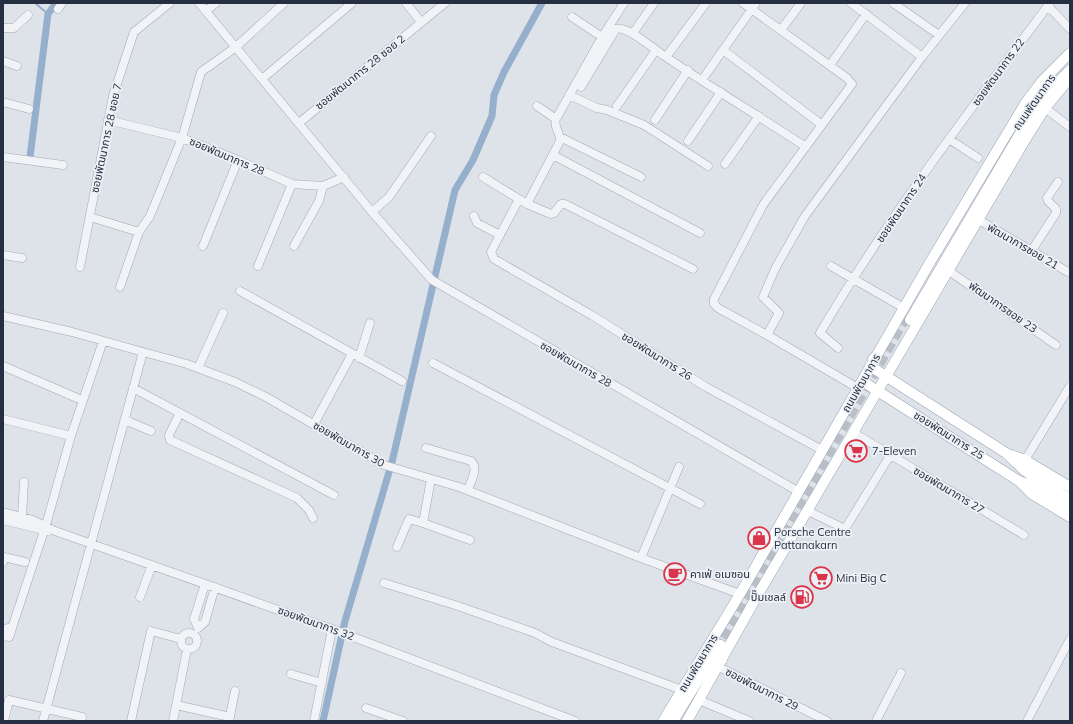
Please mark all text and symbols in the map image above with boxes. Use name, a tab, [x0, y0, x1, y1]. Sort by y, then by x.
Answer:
street label: ซอยพัฒนาการ 28 ซอย 2	[312, 31, 408, 113]
street label: ซอยพัฒนาการ 22	[969, 35, 1027, 109]
street label: ถนนพัฒนาการ	[1010, 71, 1058, 133]
street label: ซอยพัฒนาการ 28 ซอย 7	[88, 82, 124, 194]
street label: ซอยพัฒนาการ 28	[187, 134, 267, 178]
street label: ซอยพัฒนาการ 24	[873, 170, 929, 245]
street label: พัฒนาการซอย 21	[985, 220, 1061, 272]
street label: พัฒนาการซอย 23	[966, 278, 1040, 336]
street label: ซอยพัฒนาการ 26	[619, 329, 695, 383]
street label: ซอยพัฒนาการ 28	[538, 338, 615, 390]
street label: ถนนพัฒนาการ	[839, 351, 883, 415]
street label: ซอยพัฒนาการ 25	[911, 408, 987, 462]
street label: ซอยพัฒนาการ 30	[311, 418, 388, 470]
supermarket icon: 7-Eleven	[843, 438, 869, 464]
place label: 7-Eleven	[872, 444, 917, 458]
street label: ซอยพัฒนาการ 27	[911, 463, 987, 517]
shop icon: Porsche Centre Pattanakarn	[746, 525, 772, 551]
place label: Porsche Centre Pattanakarn	[774, 525, 851, 552]
cafe icon: คาเฟ่ อเมซอน	[662, 561, 688, 587]
supermarket icon: Mini Big C	[808, 565, 834, 591]
place label: คาเฟ่ อเมซอน	[690, 567, 750, 581]
place label: Mini Big C	[836, 571, 887, 585]
fuel station icon: ปั๊มเชลล์	[789, 584, 815, 610]
place label: ปั๊มเชลล์	[751, 589, 786, 604]
street label: ซอยพัฒนาการ 32	[276, 603, 356, 643]
street label: ถนนพัฒนาการ	[675, 631, 721, 695]
street label: ซอยพัฒนาการ 29	[723, 665, 801, 713]

